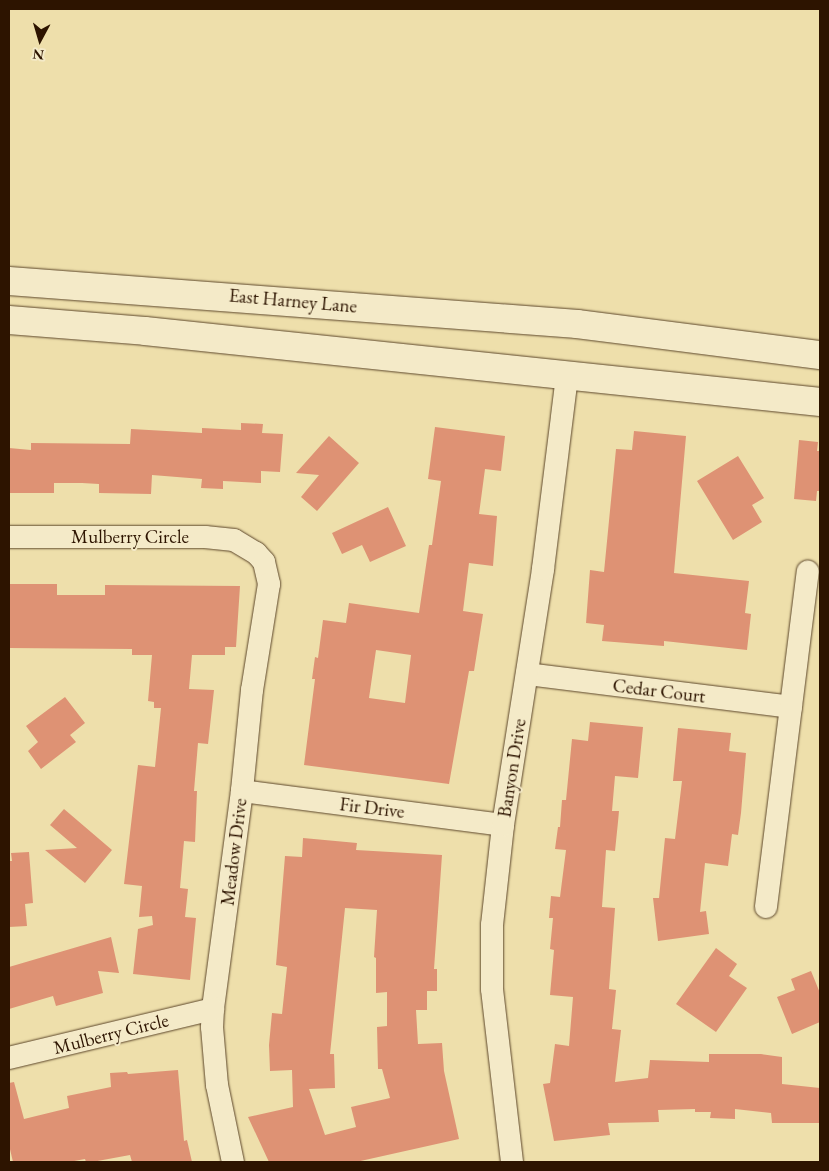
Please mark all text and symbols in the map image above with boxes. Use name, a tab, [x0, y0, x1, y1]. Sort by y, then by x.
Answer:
north arrow	[15, 15, 65, 65]
text: N	[32, 45, 45, 64]
street label: East Harney Lane	[228, 284, 358, 318]
street label: Mulberry Circle	[71, 526, 189, 548]
street label: Cedar Court	[611, 674, 707, 708]
street label: Banyon Drive	[493, 717, 531, 819]
street label: Fir Drive	[338, 793, 406, 823]
street label: Meadow Drive	[216, 797, 252, 907]
street label: Mulberry Circle	[51, 1009, 171, 1059]

